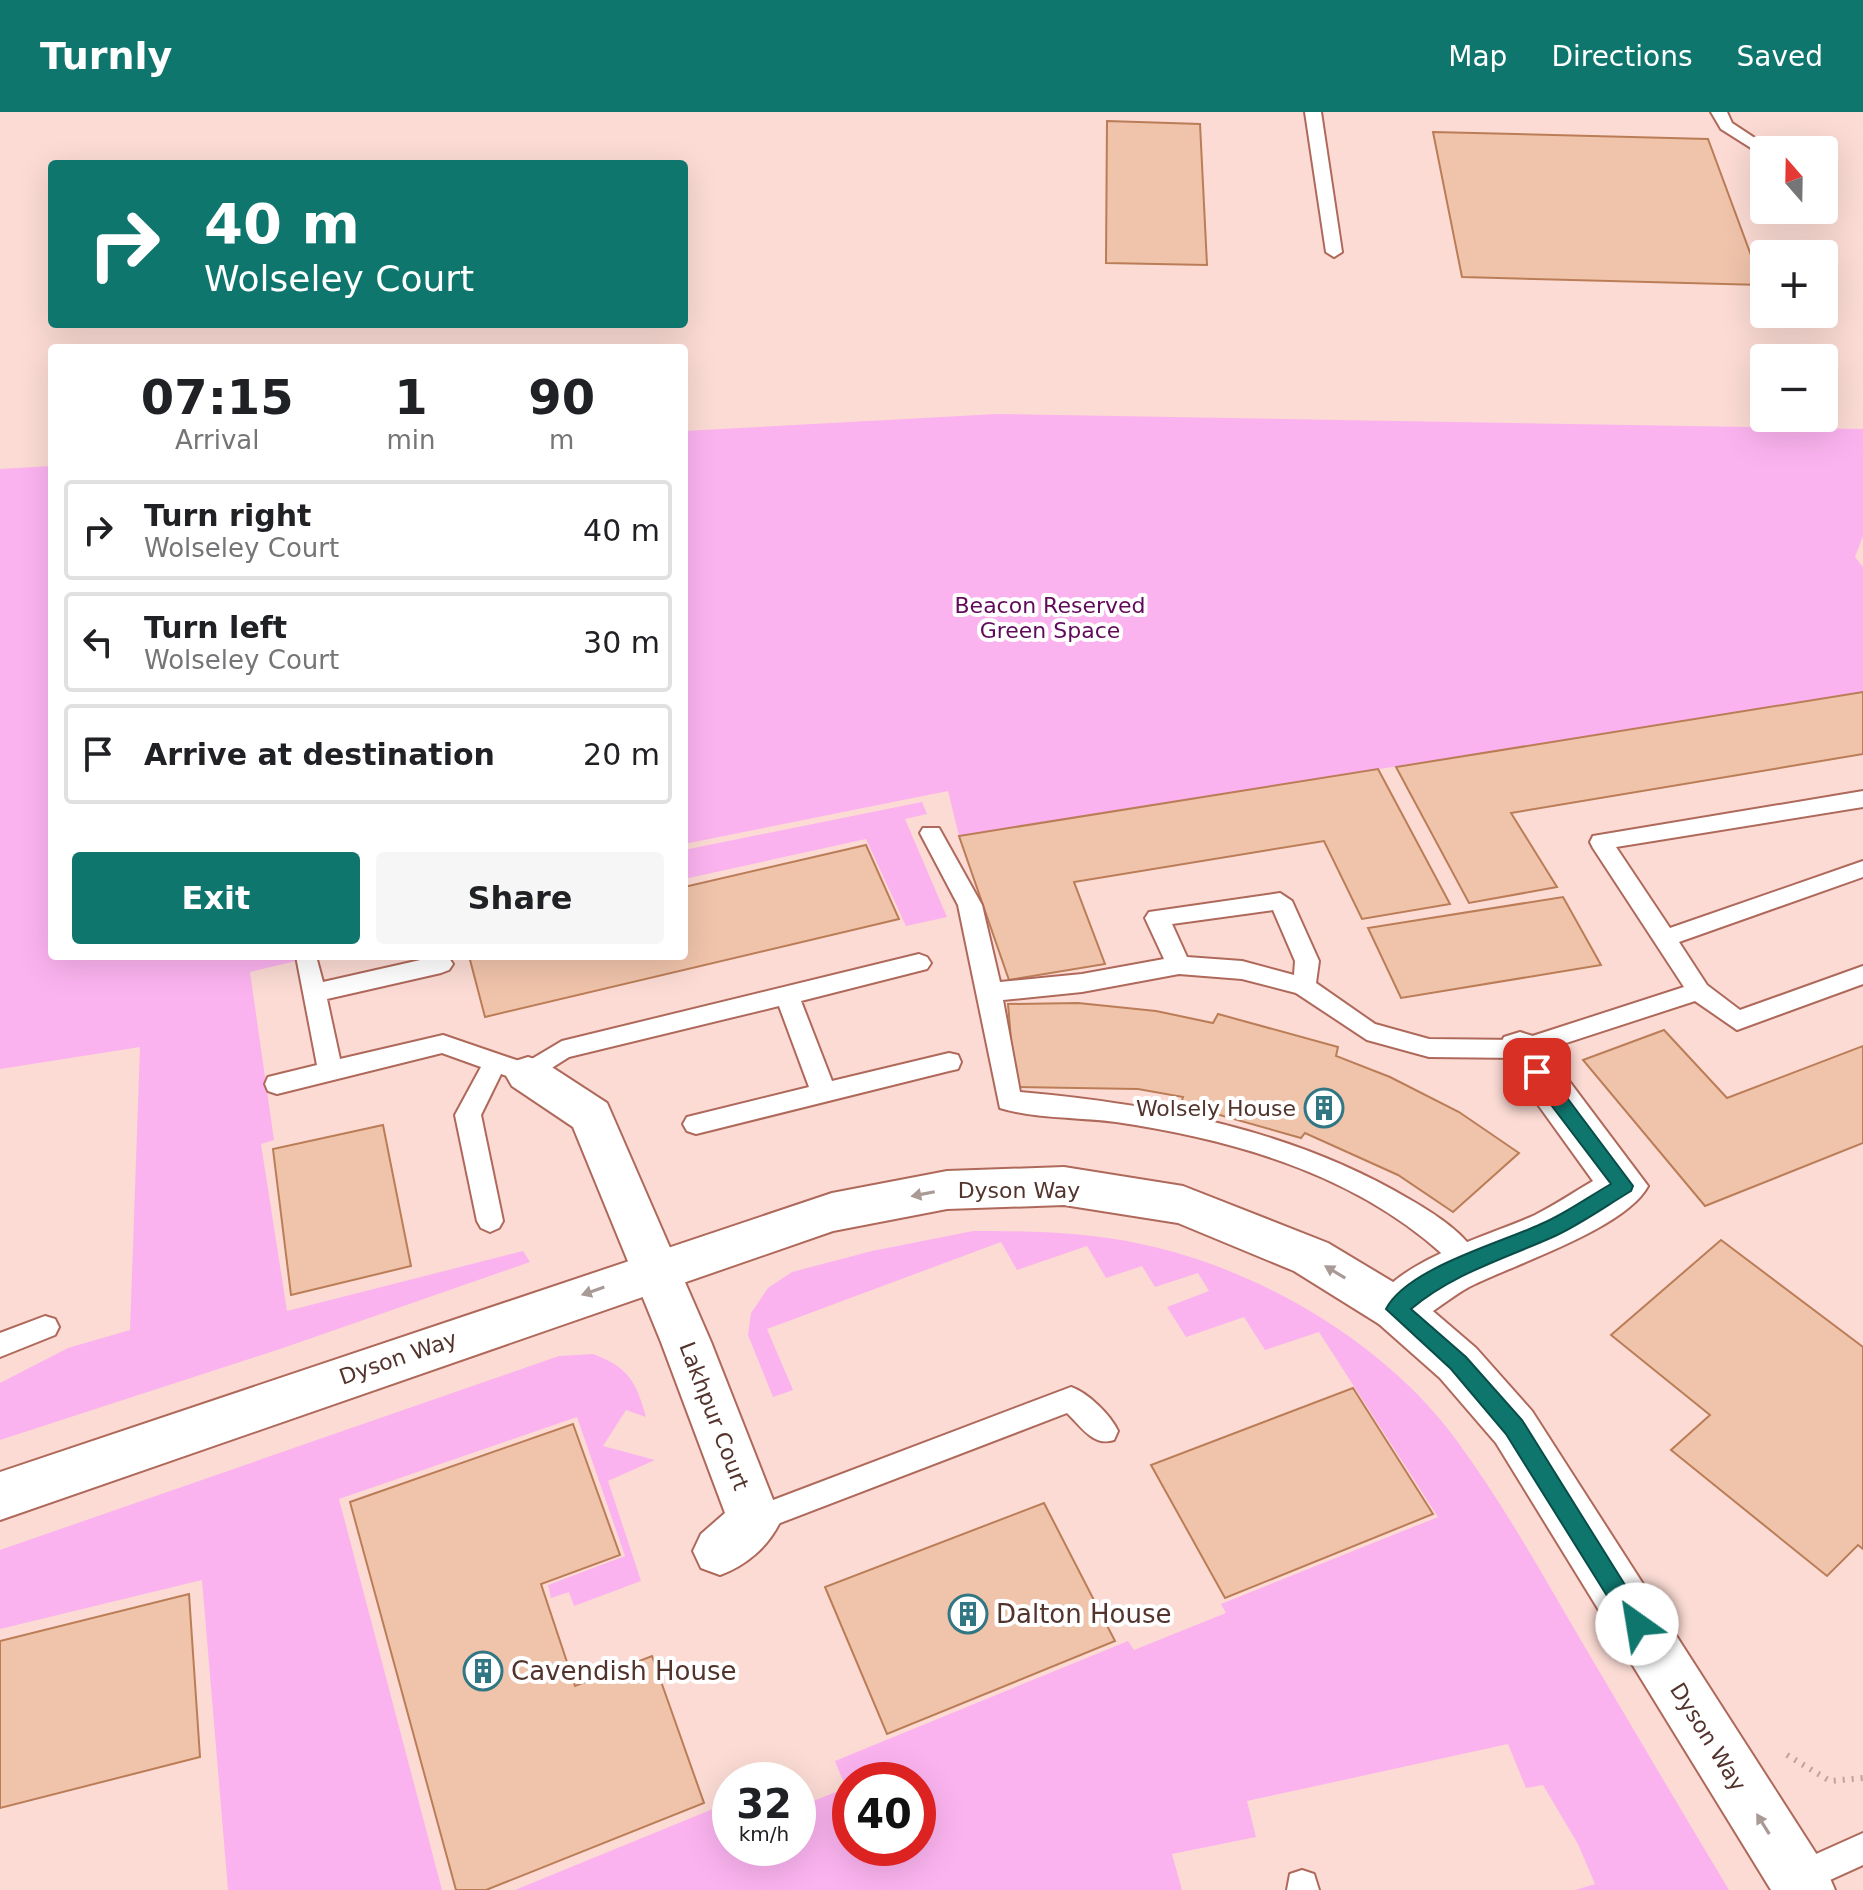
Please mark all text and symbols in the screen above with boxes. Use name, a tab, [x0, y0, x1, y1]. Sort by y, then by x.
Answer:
text: Turnly	[40, 34, 172, 78]
text: Map	[1448, 40, 1507, 73]
text: Directions	[1551, 40, 1692, 73]
text: Saved	[1736, 40, 1823, 73]
north arrow	[1750, 136, 1838, 224]
map controls	[1750, 136, 1838, 432]
text: 40 m	[204, 191, 360, 256]
icon: right	[72, 192, 176, 296]
button: +	[1750, 240, 1838, 328]
text: Wolseley Court	[204, 258, 474, 299]
button: −	[1750, 344, 1838, 432]
text: 07:15	[141, 369, 294, 425]
text: 1	[394, 369, 428, 425]
text: 90	[528, 369, 595, 425]
text: Arrival	[175, 425, 259, 455]
text: min	[386, 425, 436, 455]
text: m	[549, 425, 574, 455]
text: Turn right	[144, 498, 311, 533]
icon: right	[76, 508, 120, 552]
text: 40 m	[583, 513, 660, 548]
text: Wolseley Court	[144, 533, 339, 563]
park label: Beacon Reserved Green Space	[955, 593, 1146, 643]
text: Turn left	[144, 610, 287, 645]
icon: left	[76, 620, 120, 664]
text: 30 m	[583, 625, 660, 660]
text: Wolseley Court	[144, 645, 339, 675]
icon: arrive	[76, 732, 120, 776]
text: Arrive at destination	[144, 737, 495, 772]
text: 20 m	[583, 737, 660, 772]
button: Exit	[72, 852, 360, 944]
button: Share	[376, 852, 664, 944]
pin	[1503, 1038, 1571, 1106]
icon: arrive	[1515, 1050, 1559, 1094]
building icon: Wolsely House	[1303, 1087, 1345, 1129]
place label: Wolsely House	[1136, 1096, 1296, 1121]
street label: Dyson Way	[958, 1178, 1080, 1203]
one-way arrow	[910, 1189, 935, 1201]
one-way arrow	[1324, 1265, 1346, 1279]
one-way arrow	[581, 1286, 605, 1298]
street label: Dyson Way	[336, 1326, 460, 1390]
street label: Lakhpur Court	[674, 1338, 754, 1494]
position arrow	[1595, 1582, 1679, 1666]
building icon: Dalton House	[947, 1593, 989, 1635]
place label: Dalton House	[996, 1599, 1172, 1629]
building icon: Cavendish House	[462, 1650, 504, 1692]
place label: Cavendish House	[511, 1656, 736, 1686]
street label: Dyson Way	[1665, 1678, 1751, 1796]
speed limit sign: 40	[832, 1762, 936, 1866]
text: 32	[736, 1781, 792, 1827]
one-way arrow	[1757, 1813, 1771, 1835]
text: km/h	[739, 1822, 789, 1846]

